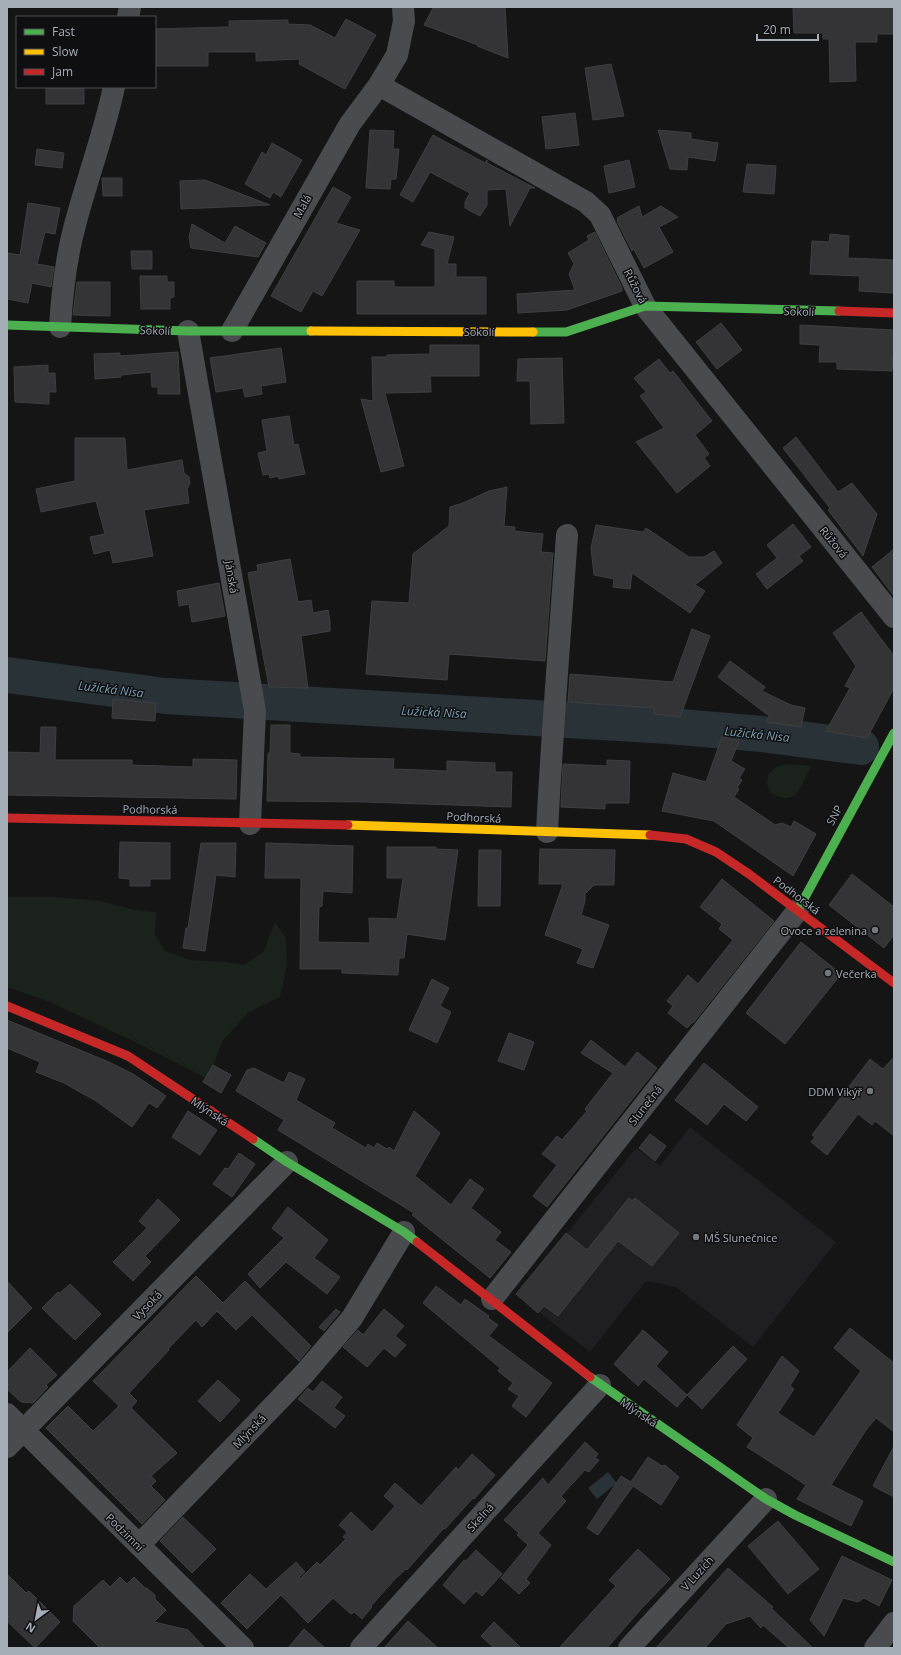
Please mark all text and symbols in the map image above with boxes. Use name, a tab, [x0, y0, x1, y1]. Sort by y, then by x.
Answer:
legend	[16, 16, 156, 88]
scale bar	[757, 16, 818, 42]
text: 20 m	[763, 21, 791, 38]
text: Fast	[52, 23, 75, 40]
text: Slow	[52, 43, 79, 60]
text: Jam	[51, 63, 73, 80]
street label: Malá	[289, 191, 315, 221]
street label: Růžová	[621, 266, 651, 306]
street label: Sokolí	[783, 303, 815, 319]
street label: Sokolí	[139, 322, 171, 338]
street label: Sokolí	[464, 324, 495, 339]
street label: Růžová	[817, 523, 851, 561]
street label: Jánská	[222, 558, 242, 595]
water label: Lužická Nisa	[77, 677, 145, 701]
water label: Lužická Nisa	[401, 702, 467, 722]
water label: Lužická Nisa	[723, 722, 791, 746]
street label: Podhorská	[122, 801, 178, 817]
street label: SNP	[822, 802, 846, 828]
street label: Podhorská	[446, 808, 502, 826]
street label: Podhorská	[771, 872, 823, 918]
place label: Ovoce a zelenina	[780, 923, 867, 938]
marker: Ovoce a zelenina	[870, 925, 880, 935]
place label: Večerka	[836, 966, 877, 981]
marker: Večerka	[823, 968, 833, 978]
street label: Slunečná	[625, 1082, 665, 1128]
place label: DDM Vikýř	[808, 1084, 862, 1099]
marker: DDM Vikýř	[865, 1086, 875, 1096]
street label: Mlýnská	[188, 1093, 232, 1129]
place label: MŠ Slunečnice	[704, 1230, 778, 1245]
marker: MŠ Slunečnice	[691, 1232, 701, 1242]
street label: Vysoká	[129, 1287, 165, 1323]
street label: Mlýnská	[617, 1394, 661, 1430]
street label: Mlýnská	[229, 1411, 269, 1451]
street label: Skelná	[463, 1499, 497, 1535]
street label: Podzimní	[103, 1510, 147, 1554]
street label: V Luzích	[677, 1552, 717, 1594]
north arrow	[16, 1599, 56, 1639]
text: N	[23, 1619, 38, 1637]

